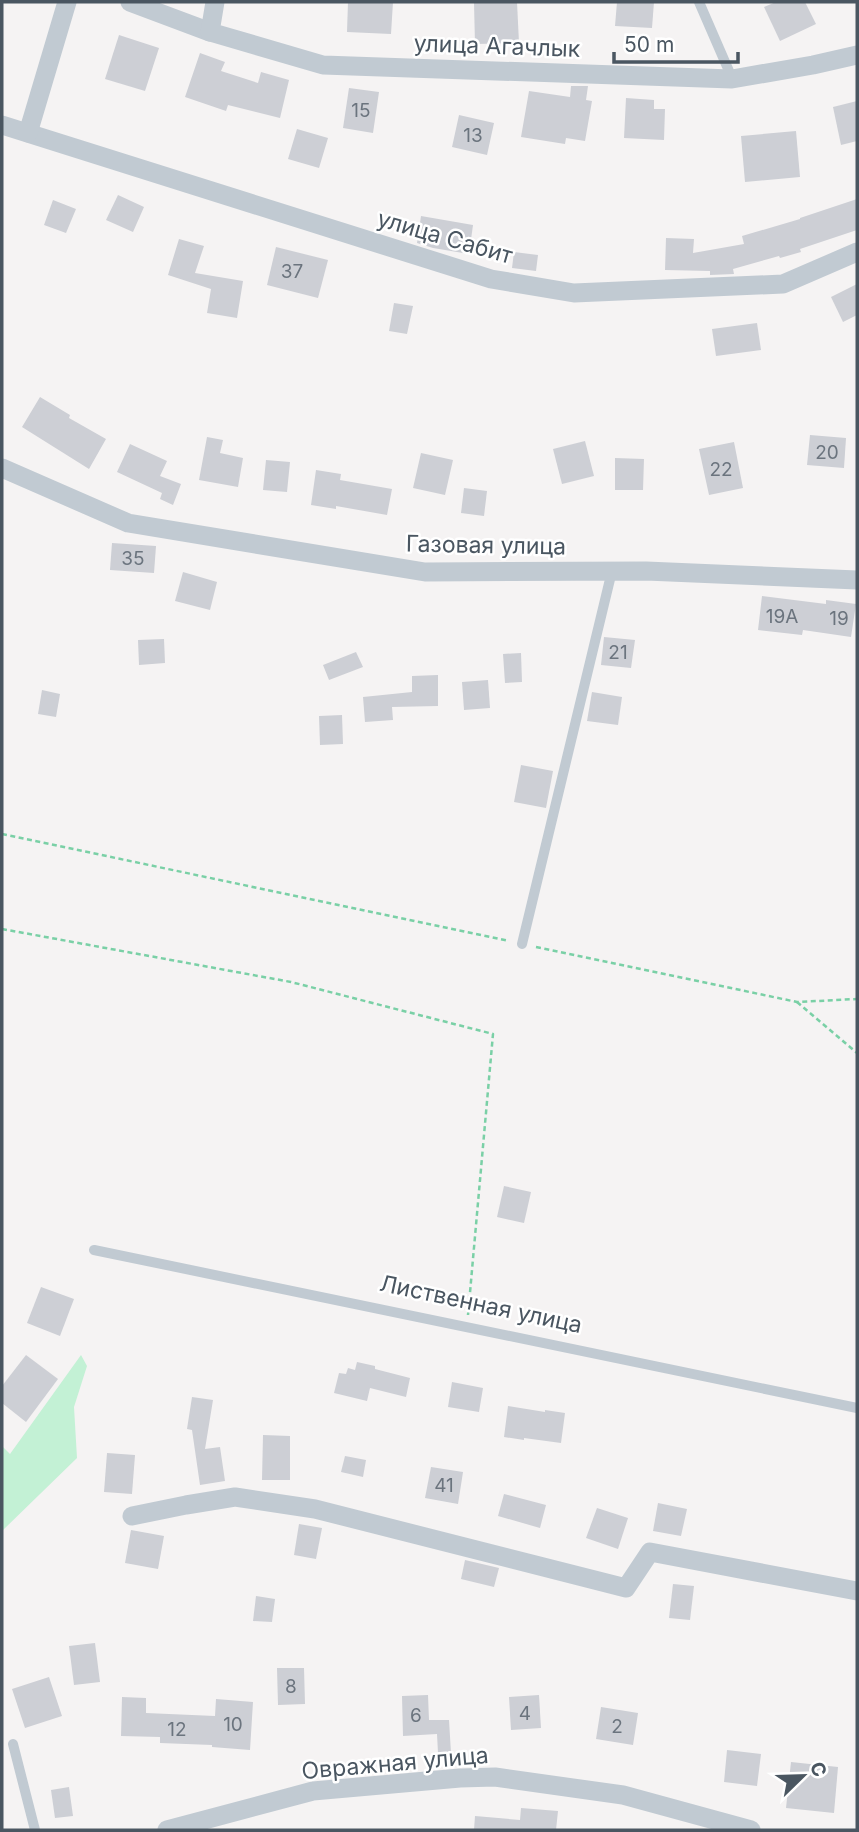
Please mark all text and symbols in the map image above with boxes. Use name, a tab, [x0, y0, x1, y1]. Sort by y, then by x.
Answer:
scale bar	[614, 21, 738, 65]
street label: улица Агачлык	[413, 29, 581, 63]
text: 50 m	[624, 32, 674, 57]
house number: 15	[351, 99, 371, 122]
house number: 13	[463, 124, 483, 147]
street label: улица Сабит	[374, 204, 516, 270]
house number: 37	[281, 260, 303, 283]
house number: 20	[815, 441, 839, 464]
house number: 22	[709, 458, 733, 481]
street label: Газовая улица	[406, 530, 566, 560]
house number: 35	[121, 547, 145, 570]
house number: 19А	[766, 605, 798, 628]
house number: 19	[829, 607, 849, 630]
house number: 21	[608, 641, 628, 664]
street label: Лиственная улица	[377, 1269, 585, 1339]
house number: 41	[434, 1474, 454, 1497]
house number: 8	[285, 1675, 297, 1698]
house number: 4	[519, 1702, 531, 1725]
house number: 6	[410, 1704, 422, 1727]
house number: 10	[223, 1713, 243, 1736]
house number: 2	[611, 1715, 623, 1738]
house number: 12	[167, 1718, 187, 1741]
street label: Овражная улица	[300, 1741, 490, 1785]
north arrow	[768, 1741, 838, 1811]
text: С	[805, 1759, 832, 1781]

